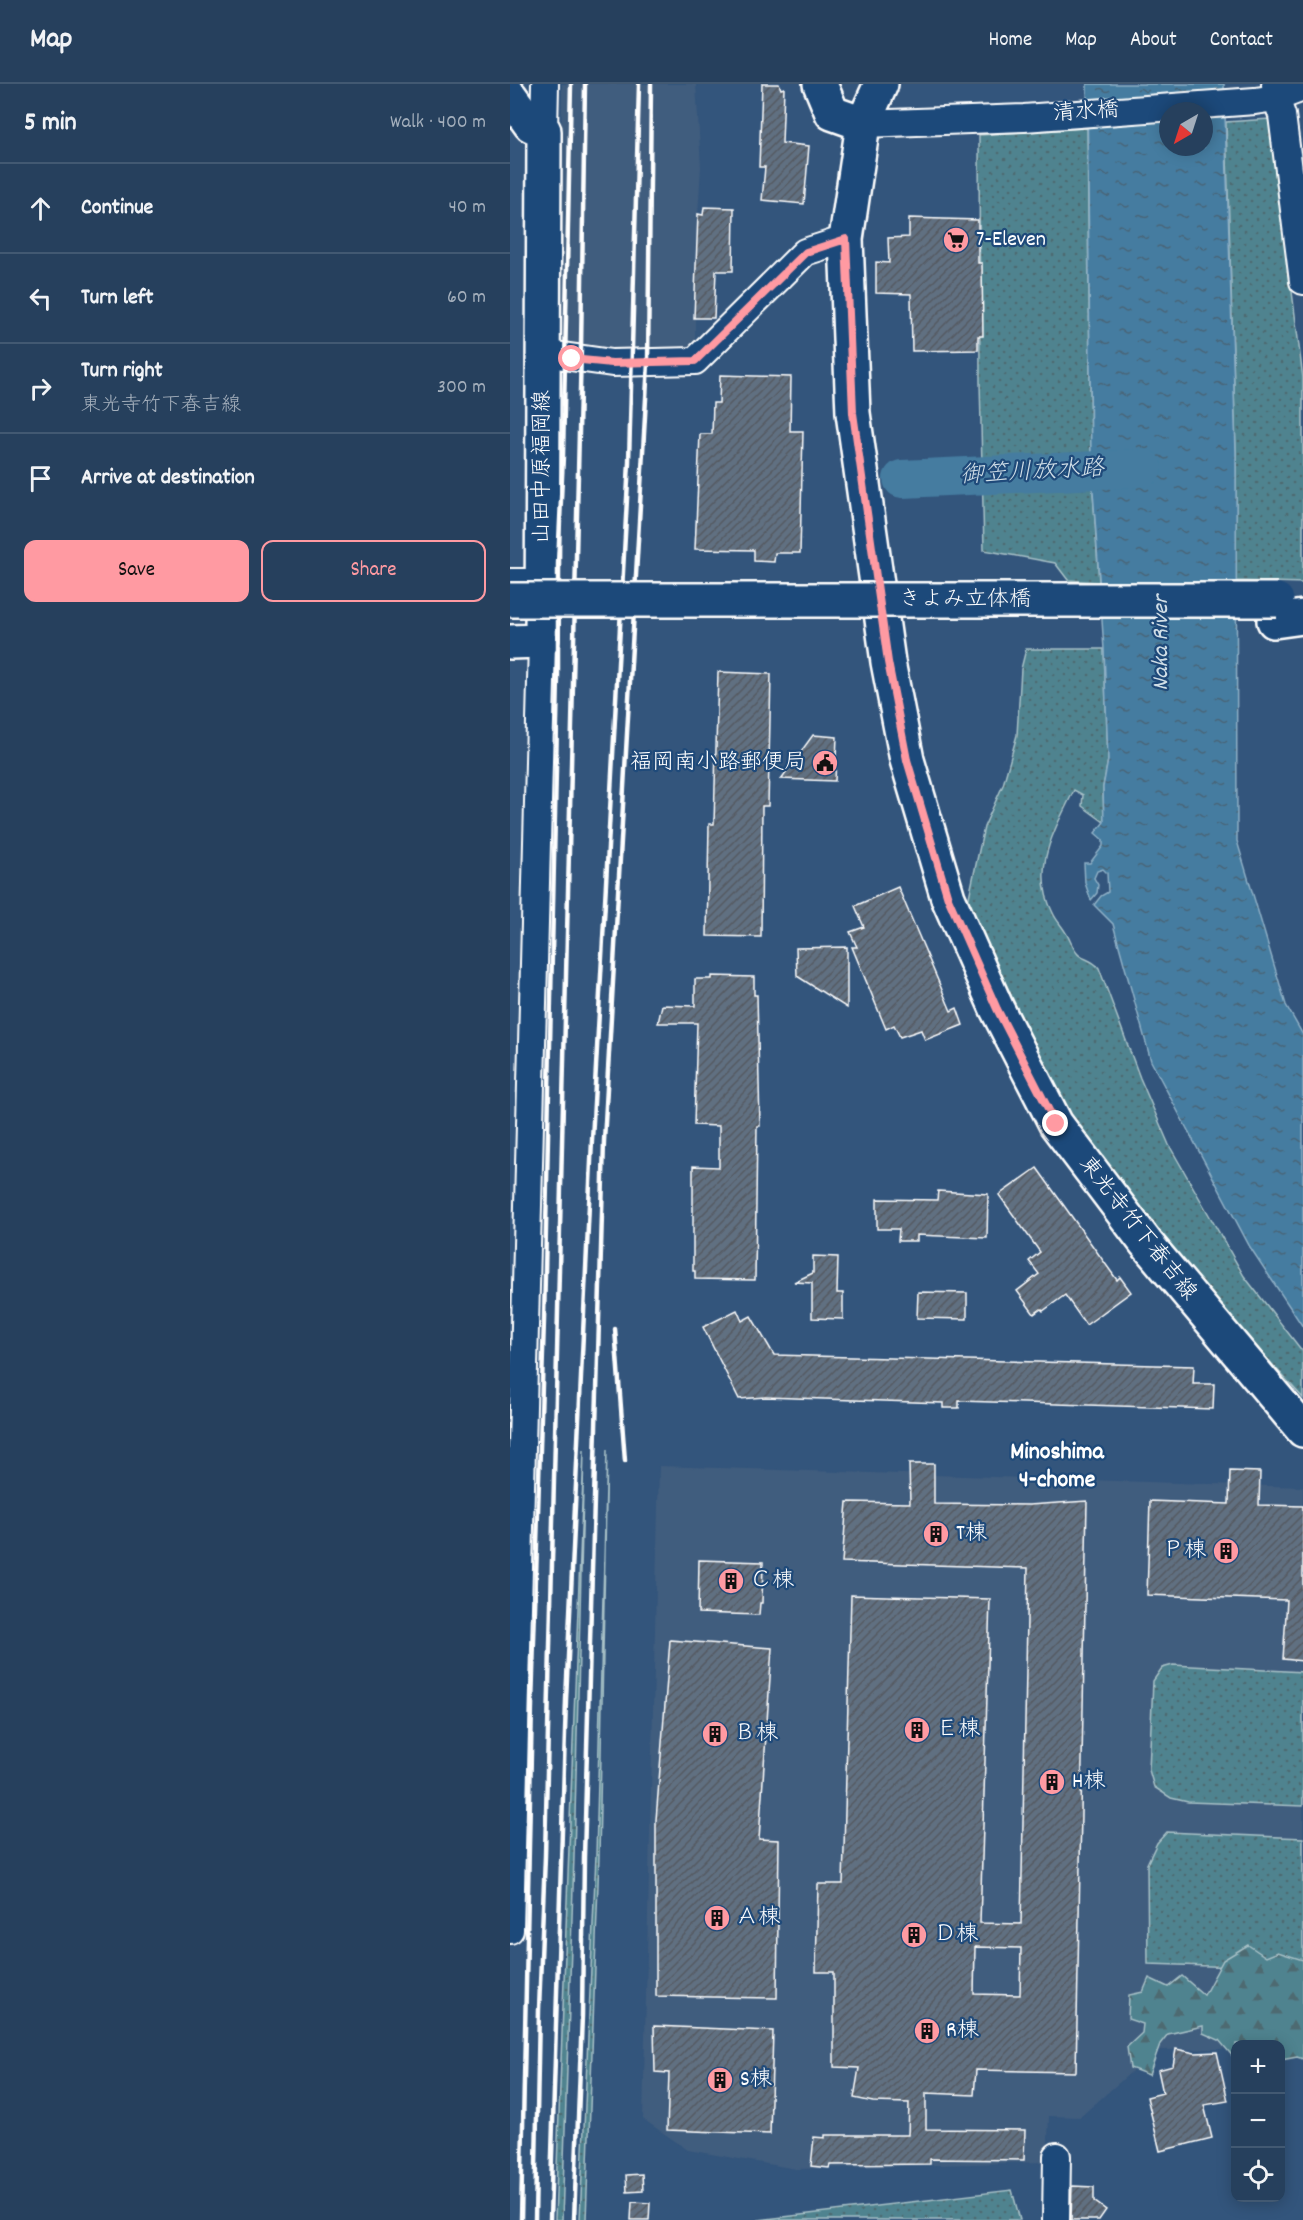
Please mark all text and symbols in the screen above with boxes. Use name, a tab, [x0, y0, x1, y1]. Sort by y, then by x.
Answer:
text: Map	[30, 21, 72, 61]
text: Home	[988, 26, 1032, 56]
text: Map	[1065, 26, 1097, 56]
text: About	[1130, 26, 1177, 56]
text: Contact	[1210, 26, 1273, 56]
street label: 清水橋	[1052, 95, 1120, 131]
north arrow	[1159, 102, 1213, 156]
text: 5 min	[24, 105, 77, 142]
text: Walk · 400 m	[390, 109, 486, 137]
icon: ahead	[24, 192, 57, 225]
text: Continue	[81, 193, 153, 224]
text: 40 m	[448, 194, 486, 222]
supermarket icon: 7-Eleven	[941, 225, 971, 255]
place label: 7-Eleven	[976, 225, 1046, 256]
icon: left	[24, 282, 57, 315]
text: Turn left	[81, 283, 153, 314]
text: 60 m	[447, 284, 486, 312]
route start	[558, 345, 584, 371]
text: Turn right	[81, 356, 163, 387]
icon: right	[24, 372, 57, 405]
text: 300 m	[437, 374, 486, 402]
street label: 山田中原福岡線	[528, 390, 559, 544]
text: 東光寺竹下春吉線	[81, 392, 241, 420]
water label: 御笠川放水路	[959, 452, 1107, 494]
icon: arrive	[24, 462, 57, 495]
text: Arrive at destination	[81, 463, 255, 494]
button: Save	[24, 540, 249, 602]
button: Share	[261, 540, 486, 602]
street label: きよみ立体橋	[899, 585, 1031, 616]
water label: Naka River	[1145, 592, 1179, 691]
place label: 福岡南小路郵便局	[630, 748, 806, 779]
public building icon: 福岡南小路郵便局	[810, 748, 840, 778]
route end	[1042, 1110, 1068, 1136]
street label: 東光寺竹下春吉線	[1071, 1150, 1203, 1308]
district label: Minoshima 4-chome	[1010, 1436, 1104, 1498]
building icon: T棟	[921, 1519, 951, 1549]
place label: T棟	[956, 1519, 987, 1550]
place label: Ｐ棟	[1162, 1536, 1206, 1567]
building icon: Ｐ棟	[1211, 1536, 1241, 1566]
building icon: Ｃ棟	[716, 1566, 746, 1596]
place label: Ｃ棟	[750, 1566, 794, 1597]
building icon: Ｅ棟	[902, 1715, 932, 1745]
place label: Ｅ棟	[936, 1715, 980, 1746]
building icon: Ｂ棟	[700, 1719, 730, 1749]
place label: Ｂ棟	[734, 1719, 778, 1750]
building icon: H棟	[1037, 1767, 1067, 1797]
place label: H棟	[1072, 1767, 1105, 1798]
building icon: Ａ棟	[702, 1903, 732, 1933]
place label: Ａ棟	[736, 1903, 780, 1934]
building icon: Ｄ棟	[899, 1920, 929, 1950]
place label: Ｄ棟	[934, 1920, 978, 1951]
building icon: R棟	[912, 2016, 942, 2046]
place label: R棟	[946, 2016, 979, 2047]
map controls	[1231, 2040, 1285, 2202]
button: +	[1231, 2040, 1285, 2094]
building icon: S棟	[705, 2065, 735, 2095]
place label: S棟	[740, 2065, 772, 2096]
button: −	[1231, 2094, 1285, 2148]
button: locate	[1231, 2148, 1285, 2202]

